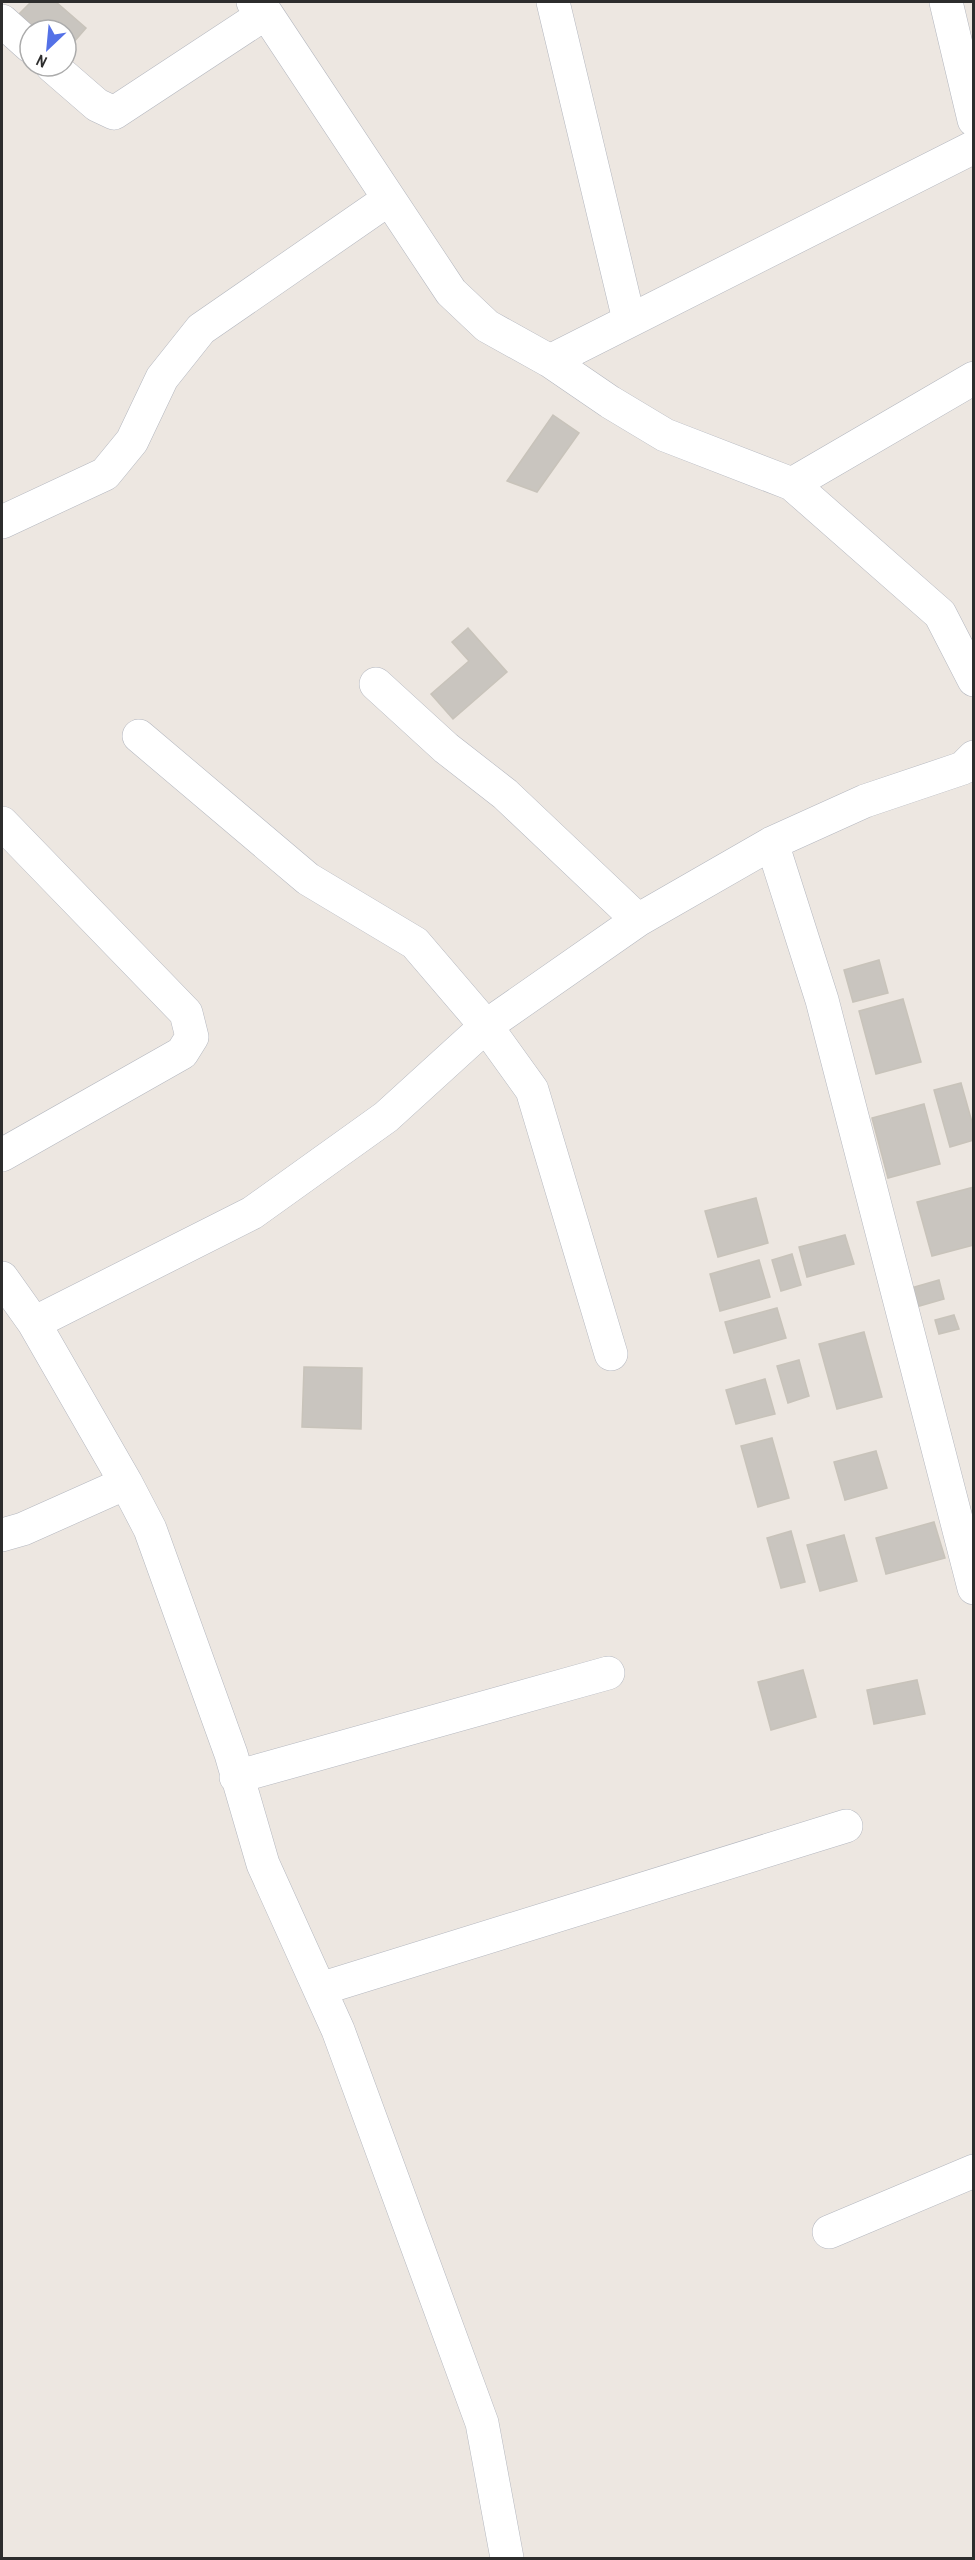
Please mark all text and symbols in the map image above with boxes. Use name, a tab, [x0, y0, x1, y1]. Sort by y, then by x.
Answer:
north arrow	[18, 18, 78, 78]
text: N	[32, 50, 51, 73]

